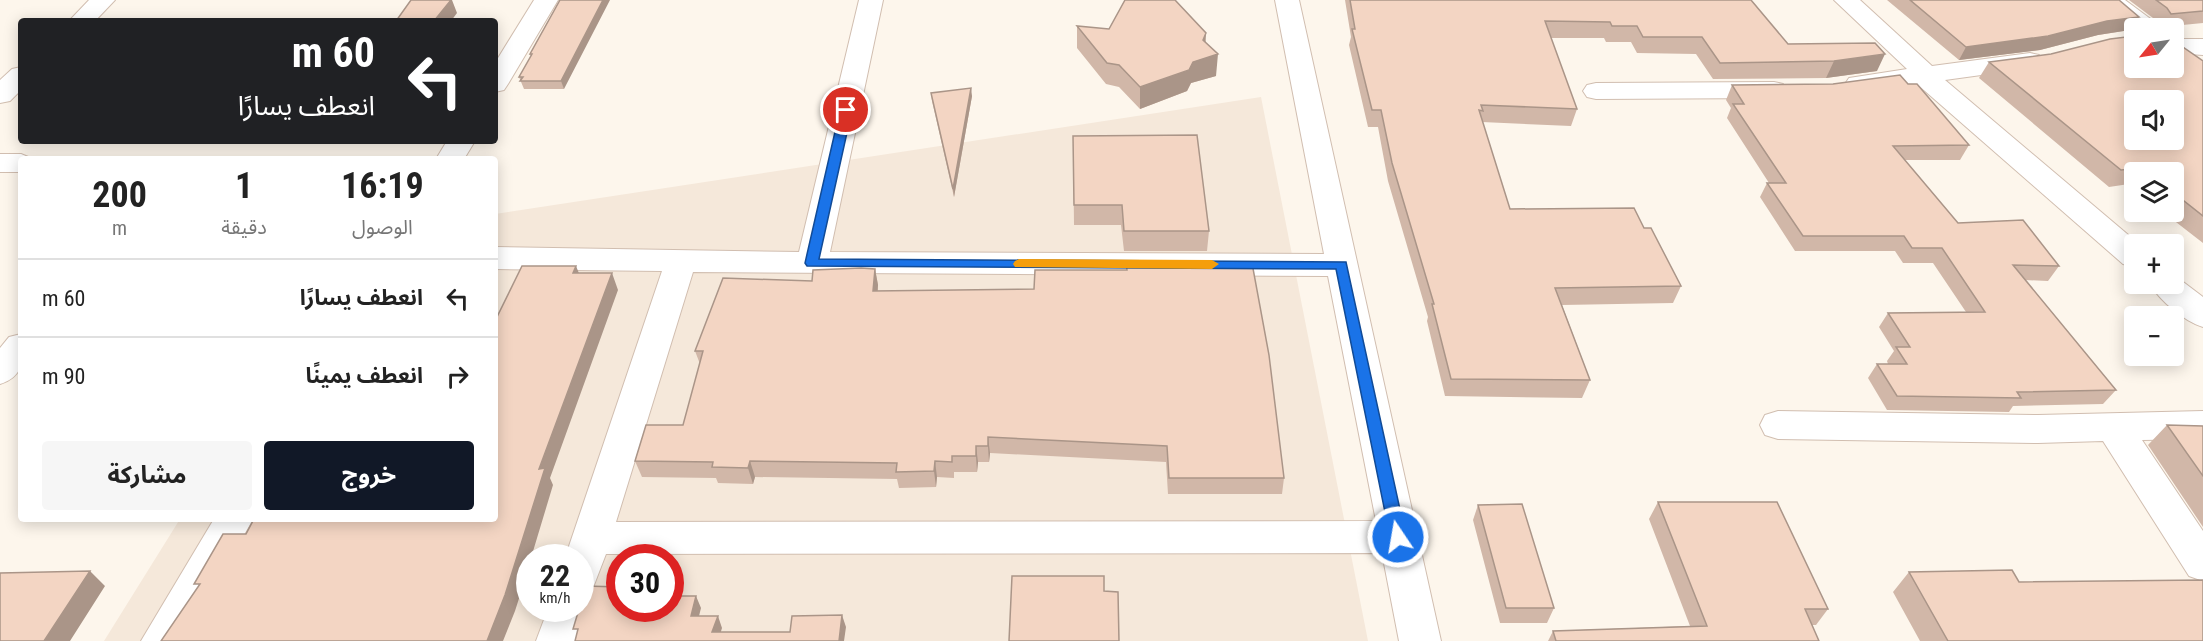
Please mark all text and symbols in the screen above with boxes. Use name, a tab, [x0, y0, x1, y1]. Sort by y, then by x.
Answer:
north arrow	[2124, 18, 2184, 78]
map controls	[2124, 18, 2184, 366]
text: 60 m	[292, 28, 375, 77]
icon: left	[396, 42, 474, 120]
pin	[820, 84, 871, 135]
text: انعطف يسارًا	[238, 90, 375, 122]
button: sound	[2124, 90, 2184, 150]
icon: arrive	[829, 93, 862, 126]
button: layers	[2124, 162, 2184, 222]
text: 1	[235, 165, 253, 207]
text: 16:19	[341, 165, 424, 207]
text: 200	[92, 174, 147, 216]
text: دقيقة	[221, 215, 267, 239]
text: الوصول	[352, 215, 413, 239]
text: m	[112, 216, 127, 240]
button: +	[2124, 234, 2184, 294]
icon: left	[441, 282, 474, 315]
text: انعطف يسارًا	[300, 285, 423, 310]
text: 60 m	[42, 286, 85, 311]
button: −	[2124, 306, 2184, 366]
icon: right	[441, 360, 474, 393]
text: انعطف يمينًا	[305, 363, 423, 388]
text: 90 m	[42, 364, 85, 389]
button: مشاركة	[42, 441, 252, 510]
button: خروج	[264, 441, 474, 510]
position arrow	[1366, 505, 1430, 569]
speed limit sign: 30	[606, 544, 684, 622]
text: 22	[540, 558, 570, 593]
text: km/h	[540, 589, 570, 607]

